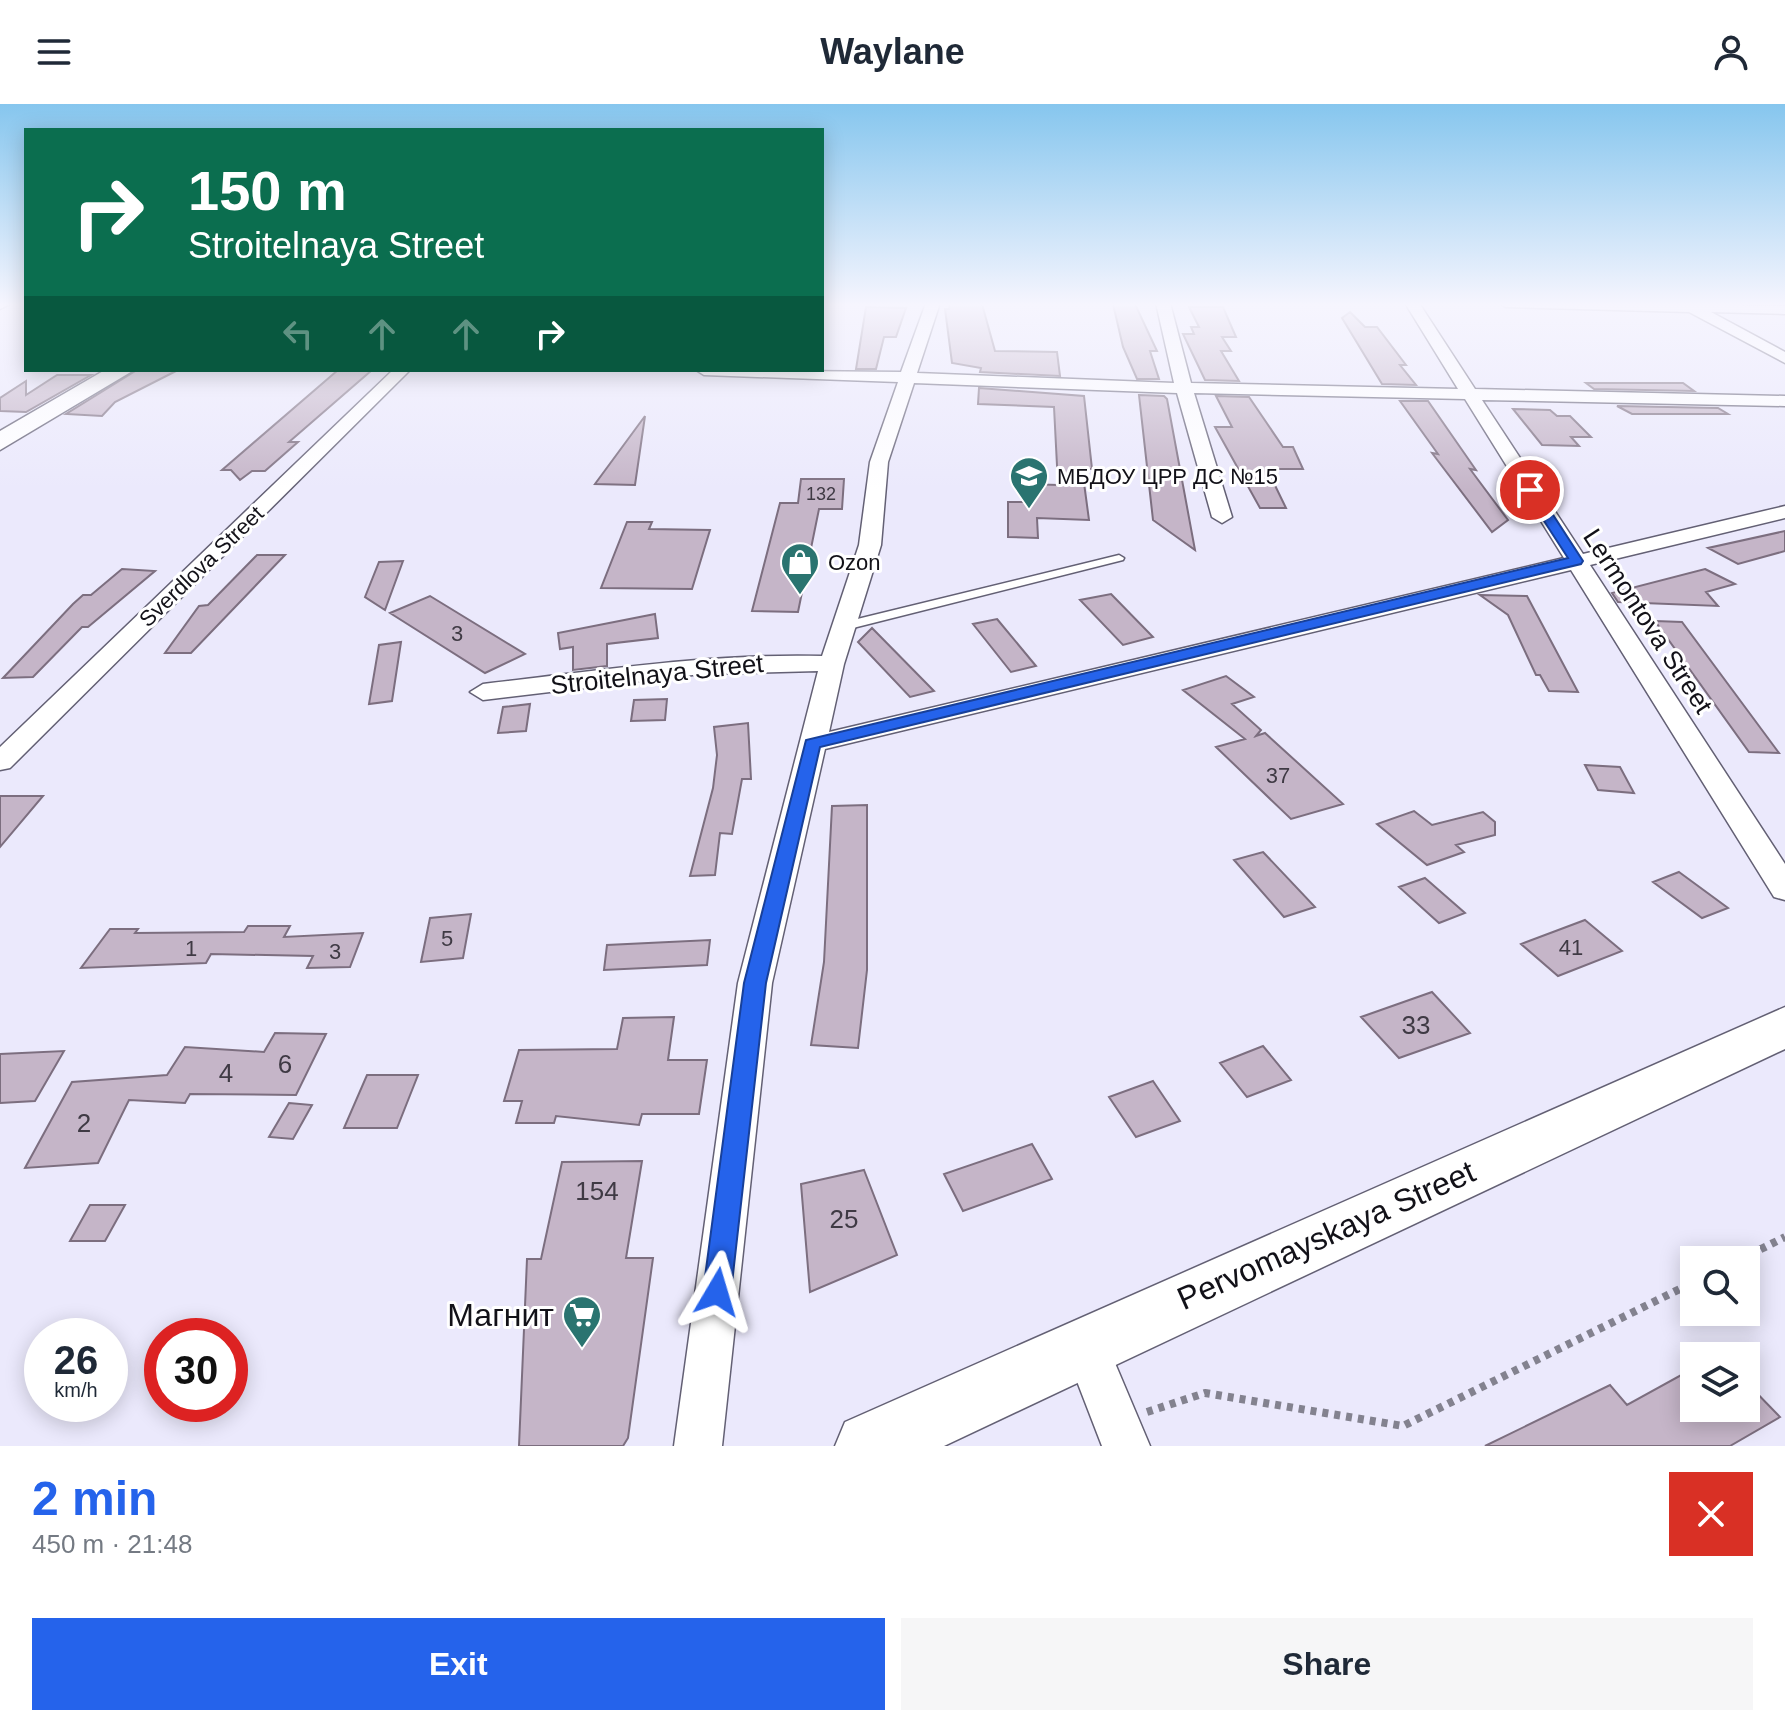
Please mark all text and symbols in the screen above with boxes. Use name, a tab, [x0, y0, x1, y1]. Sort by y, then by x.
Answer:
icon: menu	[32, 30, 76, 74]
icon: person	[1709, 30, 1753, 74]
text: Waylane	[820, 31, 965, 72]
text: 150 m	[188, 159, 347, 222]
icon: right	[56, 160, 160, 264]
text: Stroitelnaya Street	[188, 225, 484, 266]
icon: left	[276, 312, 320, 356]
icon: ahead	[360, 312, 404, 356]
icon: ahead	[444, 312, 488, 356]
icon: right	[528, 312, 572, 356]
school or university icon: МБДОУ ЦРР ДС №15	[1008, 455, 1050, 510]
pin	[1496, 456, 1564, 524]
place label: МБДОУ ЦРР ДС №15	[1057, 464, 1278, 489]
icon: arrive	[1508, 468, 1552, 512]
house number: 132	[806, 484, 836, 504]
street label: Sverdlova Street	[134, 501, 269, 632]
street label: Lermontova Street	[1577, 523, 1719, 720]
shop icon: Ozon	[779, 541, 821, 596]
place label: Ozon	[828, 550, 881, 575]
house number: 3	[451, 621, 463, 646]
street label: Stroitelnaya Street	[549, 648, 766, 700]
house number: 37	[1266, 763, 1290, 788]
house number: 5	[441, 926, 453, 951]
house number: 41	[1559, 935, 1583, 960]
house number: 1	[185, 936, 197, 961]
house number: 3	[329, 939, 341, 964]
house number: 33	[1402, 1010, 1430, 1040]
house number: 6	[278, 1049, 292, 1079]
house number: 4	[219, 1058, 233, 1088]
house number: 2	[77, 1108, 91, 1138]
street label: Pervomayskaya Street	[1172, 1153, 1480, 1317]
house number: 154	[575, 1176, 619, 1206]
house number: 25	[830, 1204, 858, 1234]
map controls	[1680, 1246, 1760, 1422]
button: search	[1680, 1246, 1760, 1326]
position arrow	[675, 1250, 759, 1334]
supermarket icon: Магнит	[561, 1294, 603, 1349]
place label: Магнит	[447, 1297, 554, 1333]
speed limit sign: 30	[144, 1318, 248, 1422]
text: 26	[54, 1338, 98, 1382]
button: layers	[1680, 1342, 1760, 1422]
text: km/h	[54, 1379, 98, 1401]
text: 2 min	[32, 1472, 157, 1525]
button: close	[1669, 1472, 1753, 1556]
text: 450 m · 21:48	[32, 1529, 192, 1559]
button: Exit	[32, 1618, 885, 1710]
button: Share	[901, 1618, 1753, 1710]

